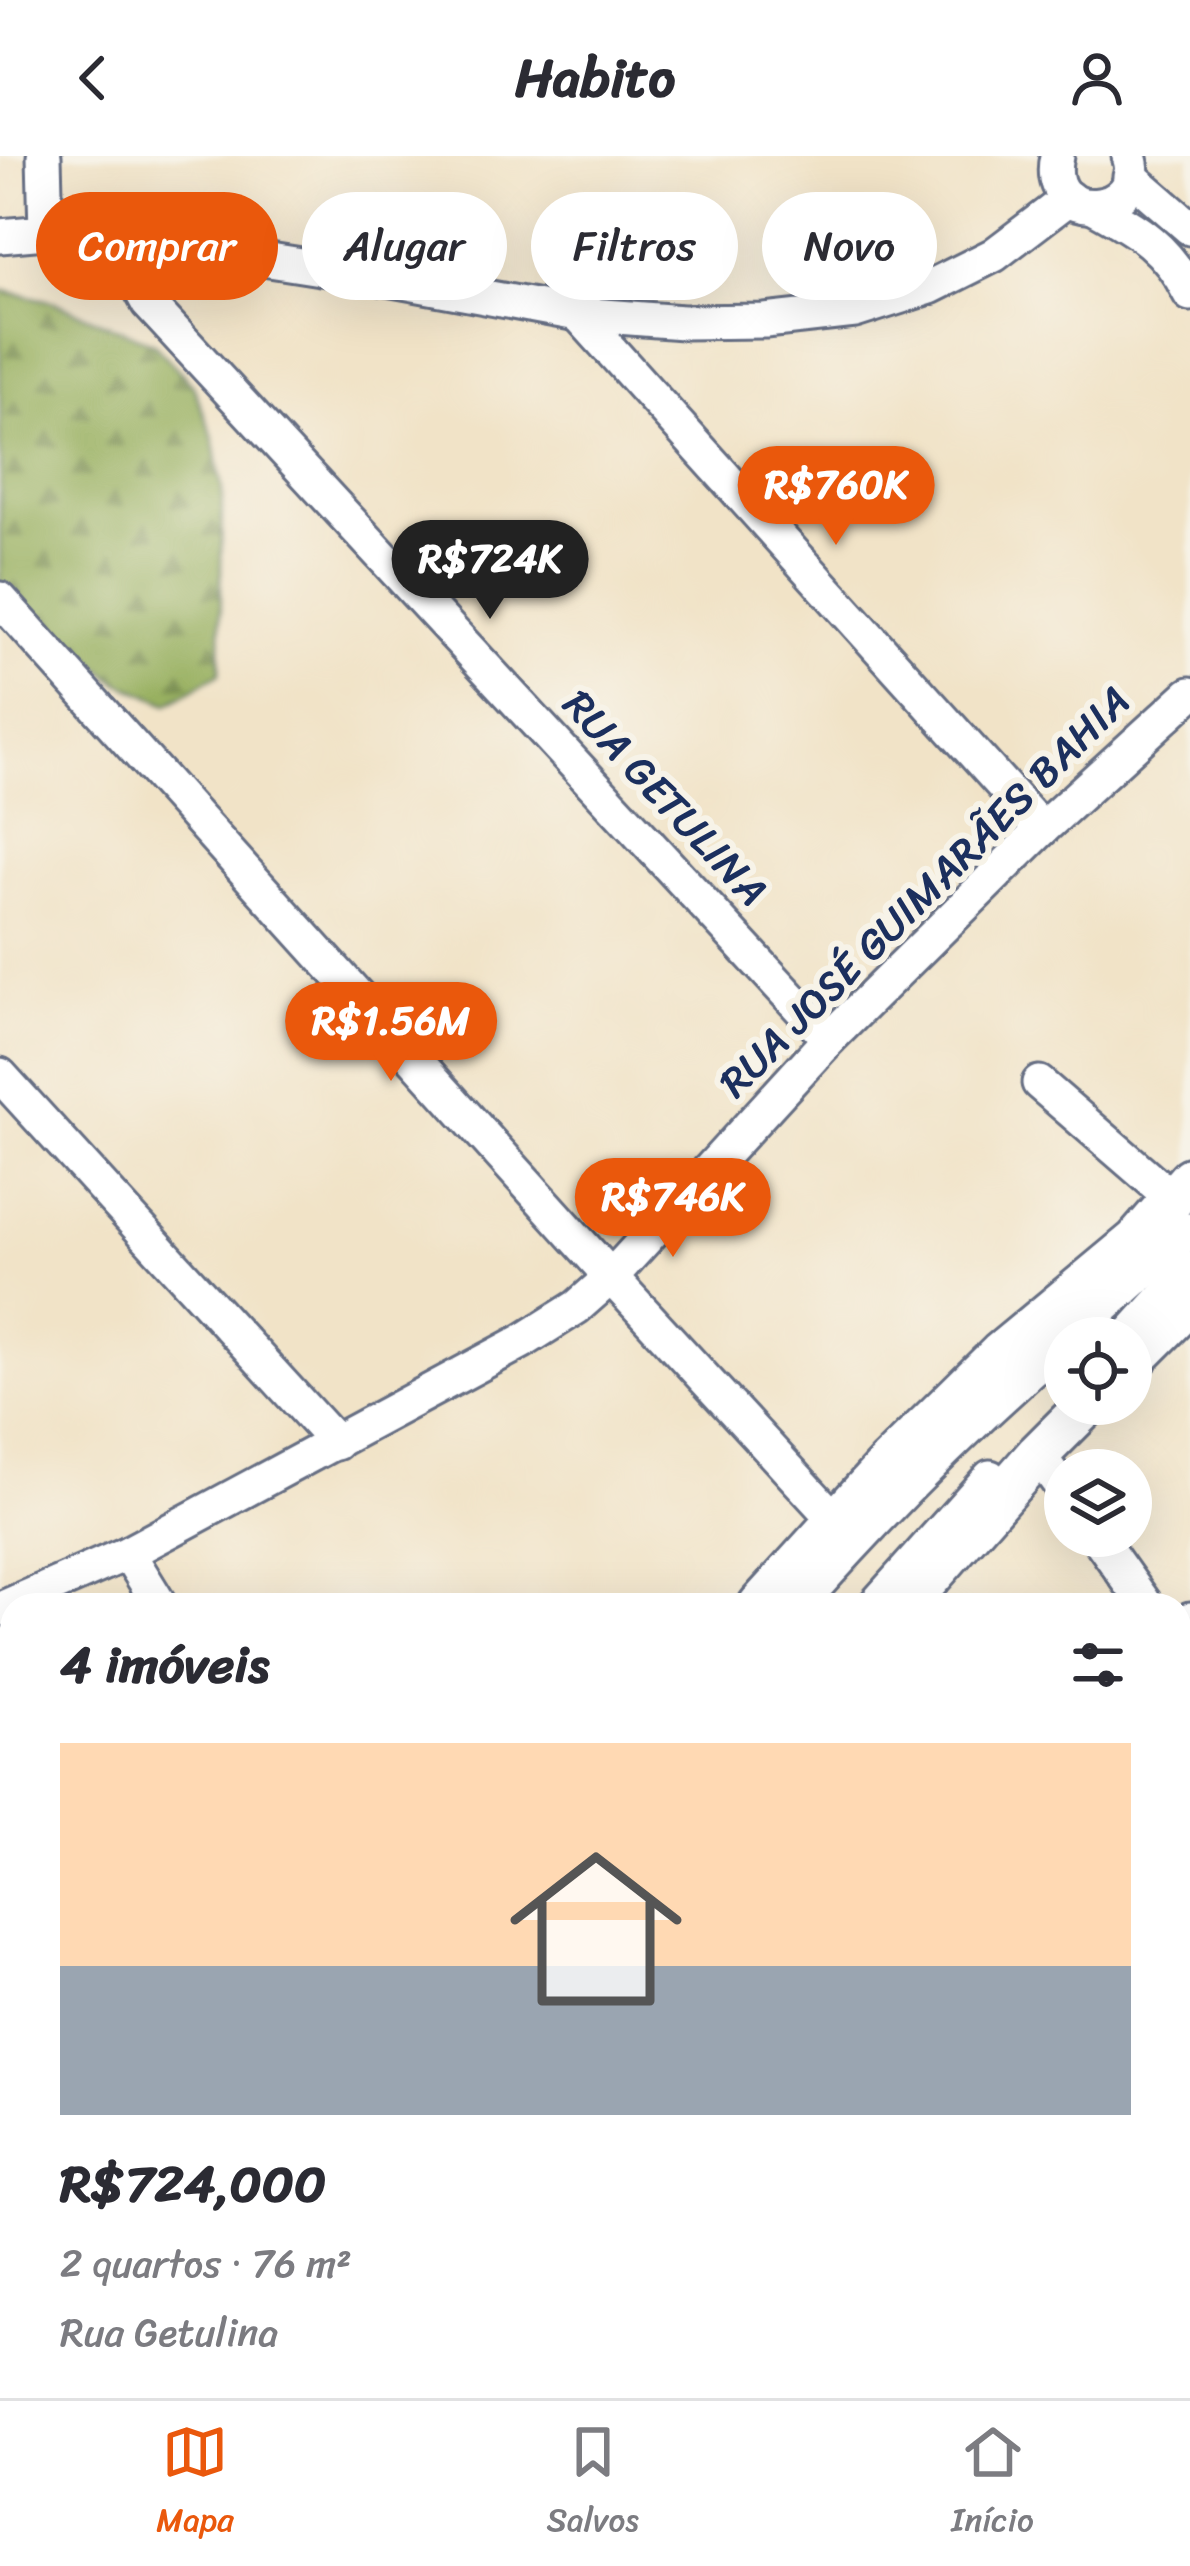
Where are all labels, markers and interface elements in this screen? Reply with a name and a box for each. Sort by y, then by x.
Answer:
text: Habito [515,30,675,126]
icon: back [60,45,126,111]
icon: person [1064,45,1130,111]
chip: Comprar [36,192,278,300]
chip: Alugar [302,192,507,300]
chip: Filtros [531,192,738,300]
chip: Novo [762,192,937,300]
pin: R$760K [738,446,934,548]
text: R$760K [765,450,907,519]
pin: R$724K [392,520,588,622]
text: R$724K [419,524,561,593]
street label: RUA JOSÉ GUIMARÃES BAHIA [700,667,1149,1116]
street label: RUA GETULINA [544,671,787,924]
pin: R$1.56M [280,982,502,1084]
text: R$1.56M [312,986,470,1055]
pin: R$746K [575,1158,771,1260]
text: R$746K [602,1162,744,1231]
map controls [1044,1317,1152,1557]
button: locate [1044,1317,1152,1425]
button: layers [1044,1449,1152,1557]
text: 4 imóveis [60,1620,269,1710]
icon: filters [1065,1632,1131,1698]
icon: home [488,1821,704,2037]
text: R$724,000 [60,2139,326,2229]
text: 2 quartos · 76 m² [60,2229,352,2298]
text: Rua Getulina [60,2298,278,2367]
tab: Mapa [156,2419,234,2549]
tab: Salvos [546,2419,639,2549]
tab: Início [951,2419,1034,2549]

